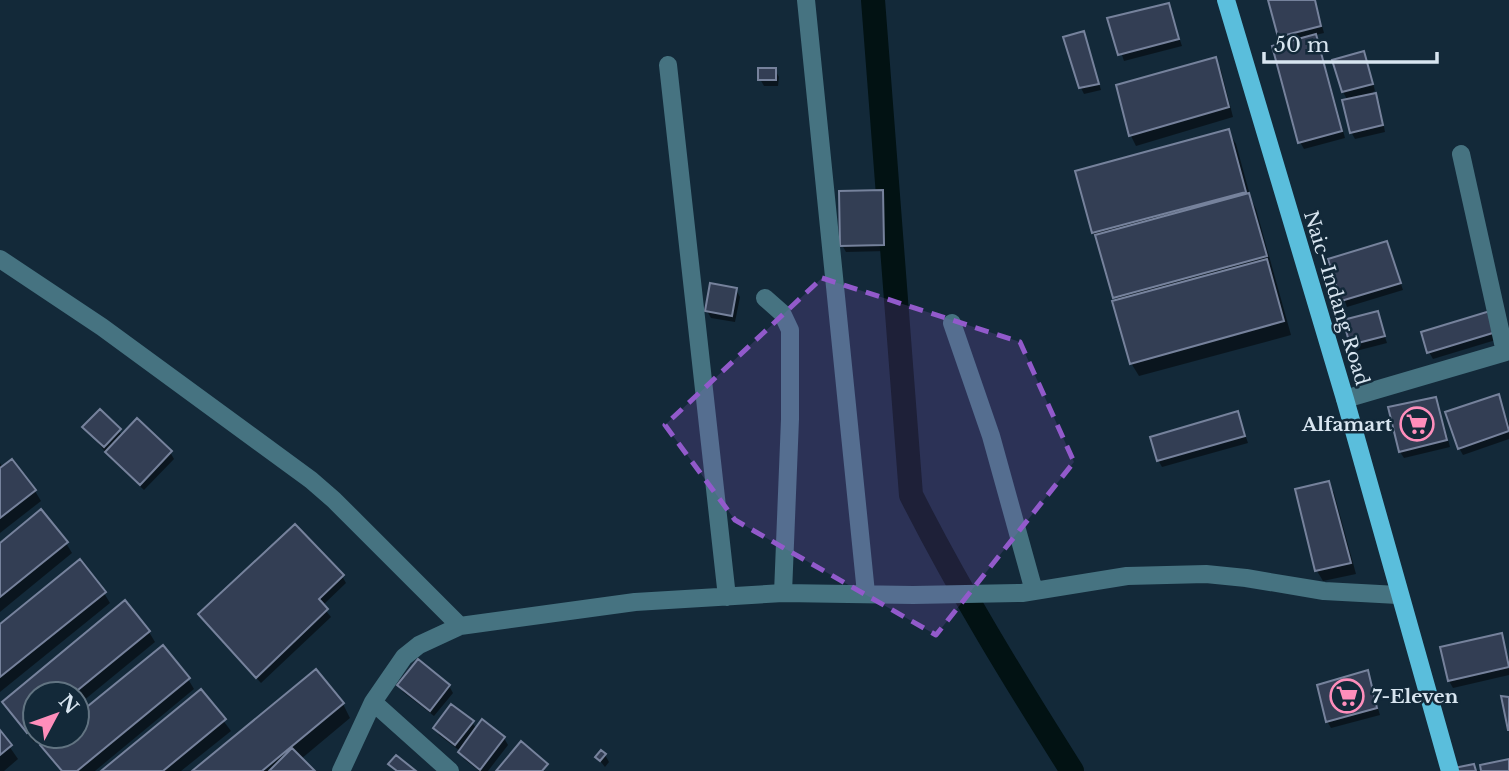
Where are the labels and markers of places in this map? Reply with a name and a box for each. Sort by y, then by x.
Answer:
supermarket icon: Alfamart [1398,405,1436,443]
place label: Alfamart [1301,413,1393,436]
supermarket icon: 7-Eleven [1328,677,1366,715]
place label: 7-Eleven [1372,685,1459,708]

